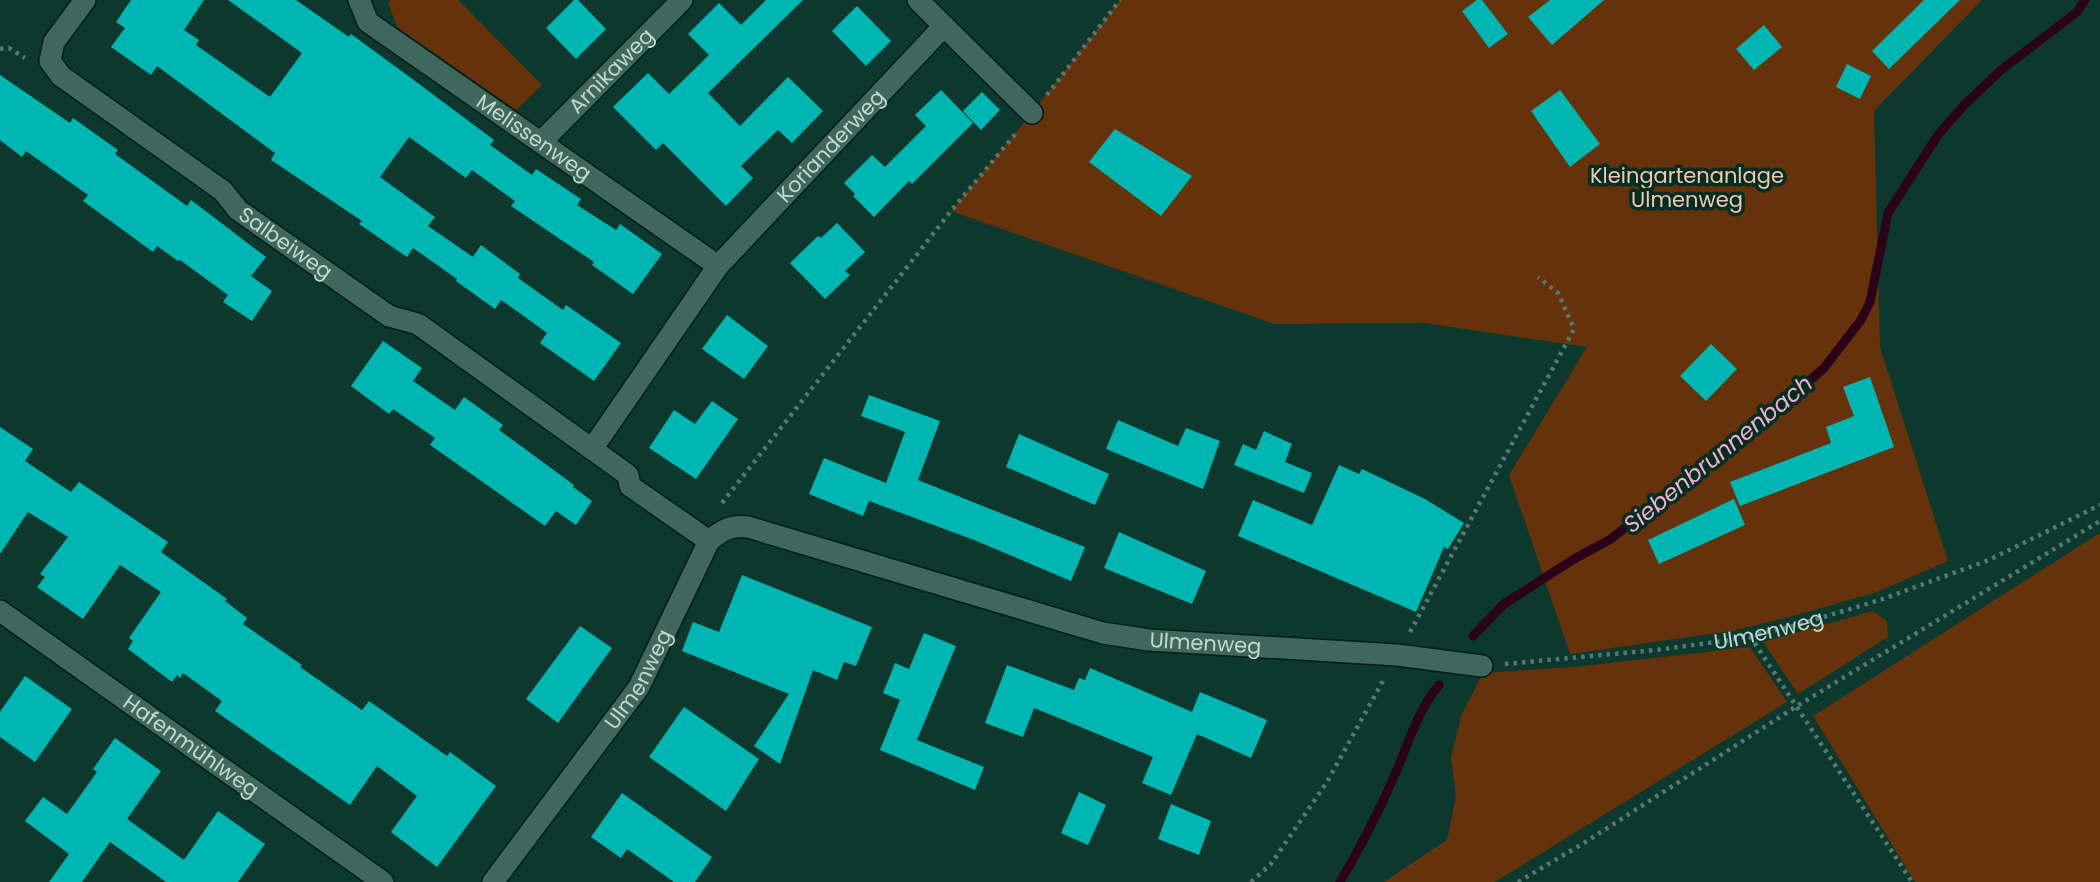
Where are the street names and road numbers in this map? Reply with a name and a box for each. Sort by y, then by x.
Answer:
street label: Arnikaweg [562,21,660,120]
street label: Korianderweg [770,82,891,209]
street label: Melissenweg [471,87,598,188]
street label: Salbeiweg [233,200,338,286]
street label: Ulmenweg [1712,603,1827,656]
street label: Ulmenweg [597,624,679,735]
street label: Ulmenweg [1149,625,1262,661]
street label: Hafenmühlweg [117,688,265,804]

